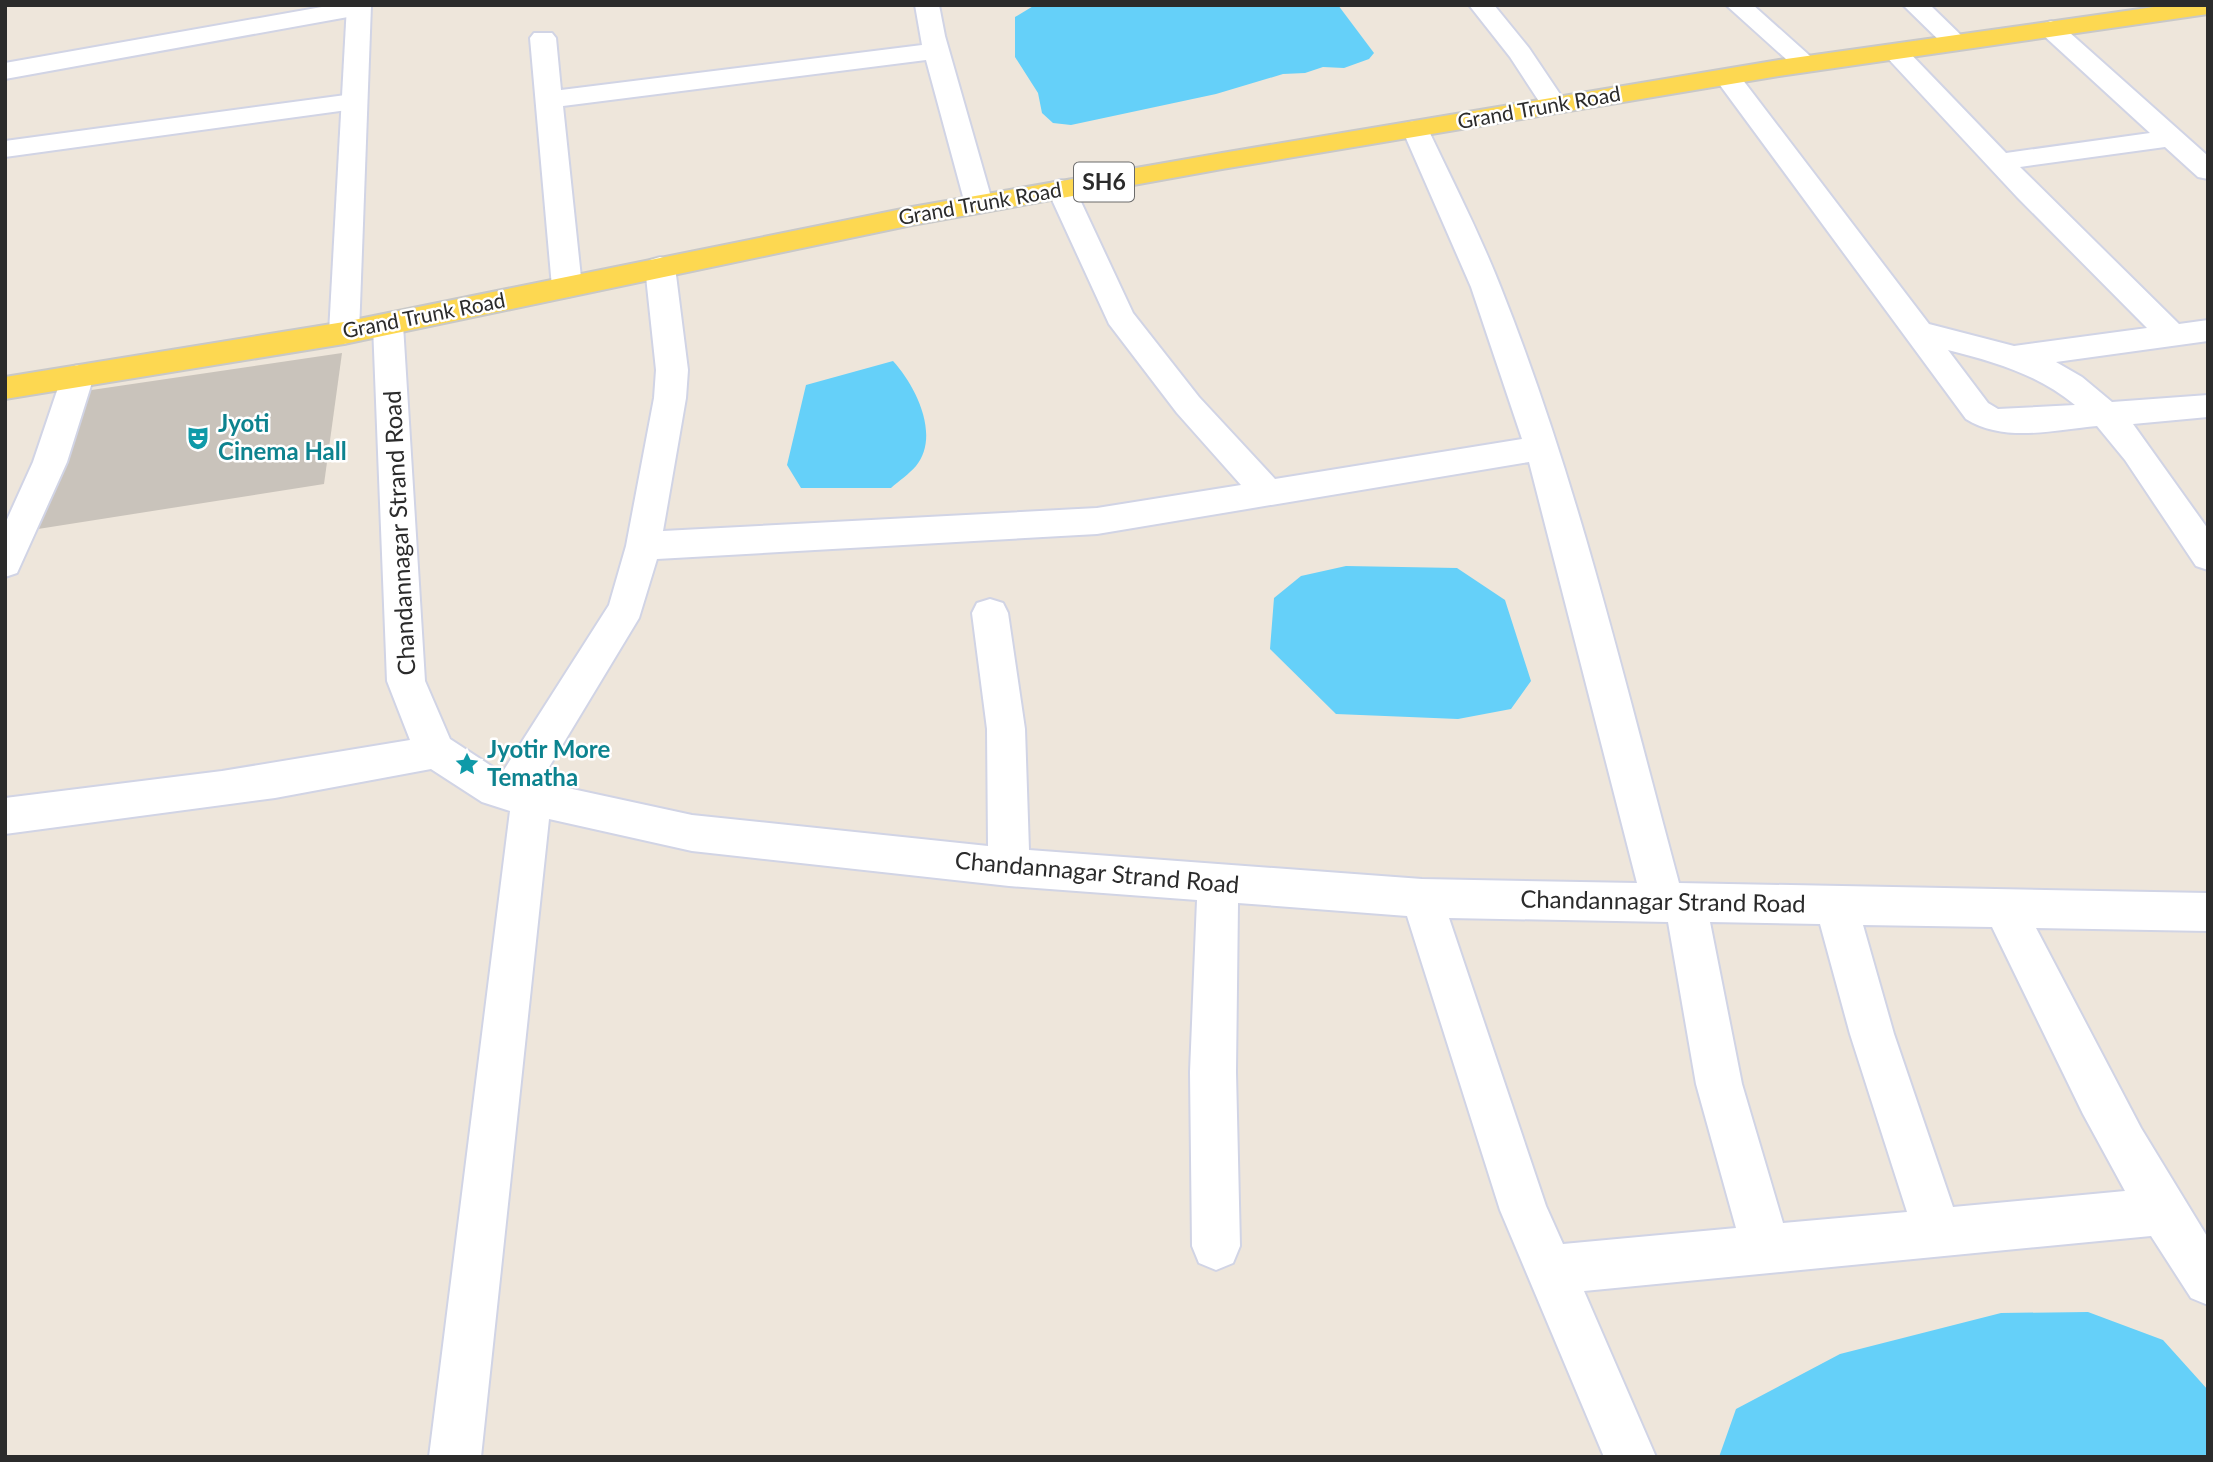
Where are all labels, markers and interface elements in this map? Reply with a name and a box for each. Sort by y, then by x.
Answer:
street label: Grand Trunk Road [1455,80,1622,133]
road number: SH6 [1074,162,1134,202]
street label: Grand Trunk Road [896,176,1063,229]
street label: Grand Trunk Road [340,287,507,343]
street label: Chandannagar Strand Road [377,390,420,676]
place label: Jyoti Cinema Hall [218,408,347,465]
theatre icon: Jyoti Cinema Hall [184,424,212,452]
place label: Jyotir More Tematha [487,734,610,791]
place icon: Jyotir More Tematha [453,750,481,778]
street label: Chandannagar Strand Road [954,845,1241,898]
street label: Chandannagar Strand Road [1520,884,1806,917]

